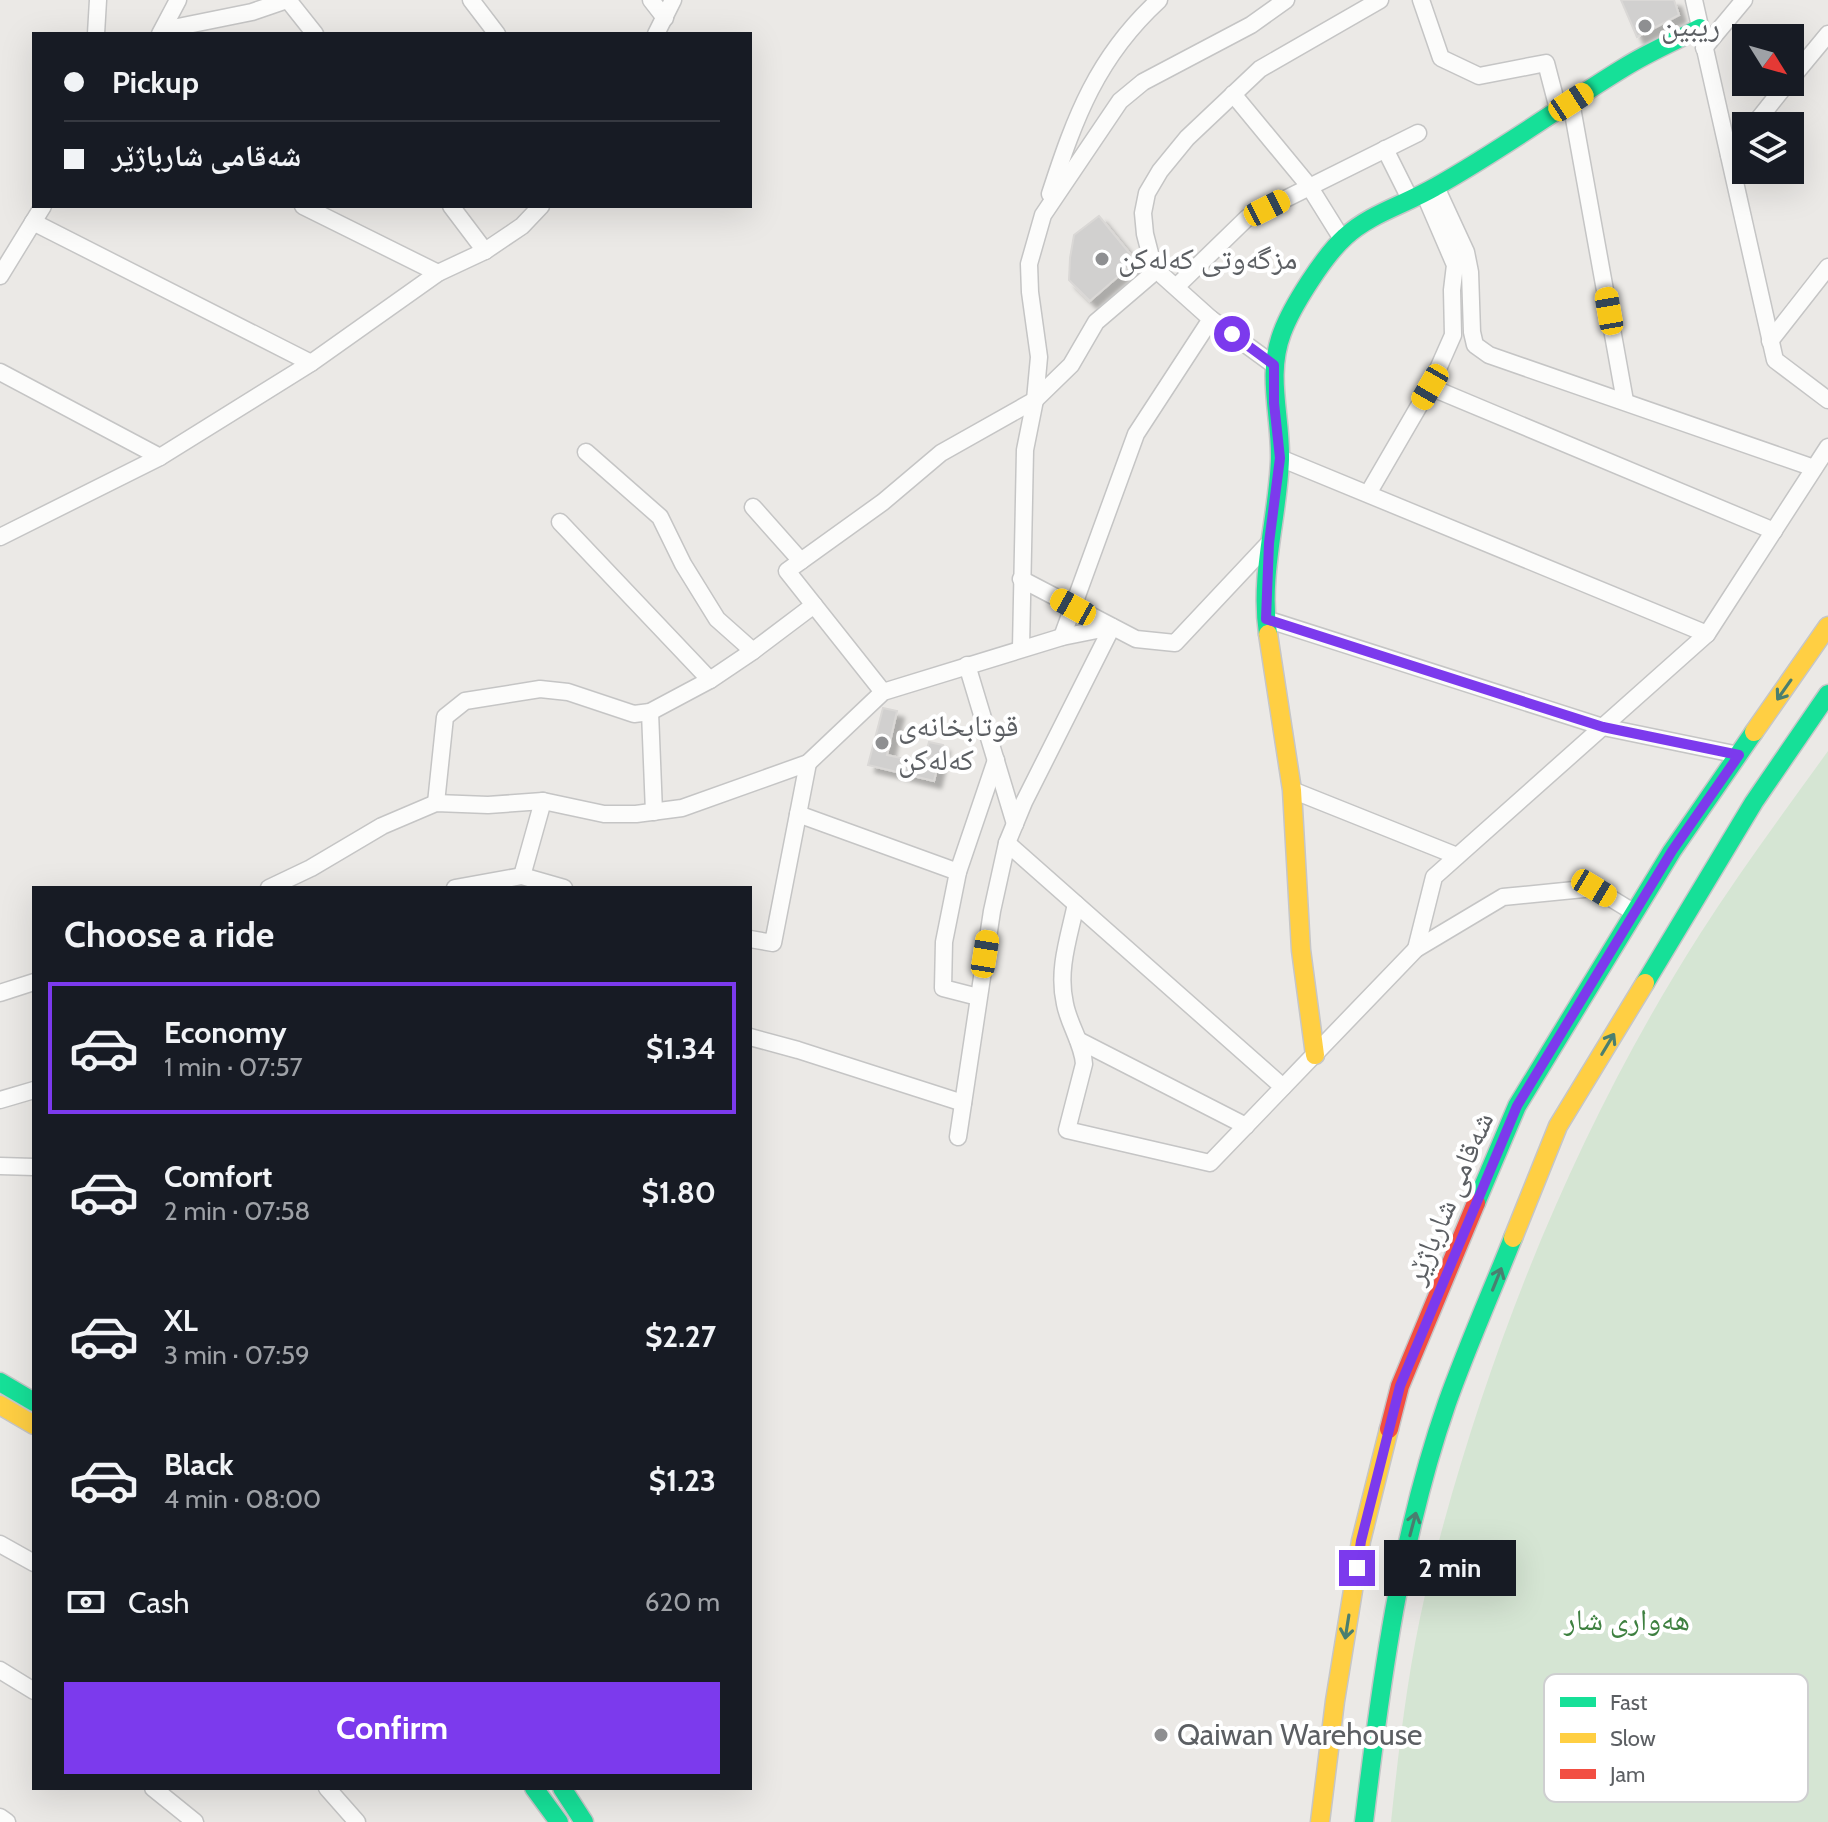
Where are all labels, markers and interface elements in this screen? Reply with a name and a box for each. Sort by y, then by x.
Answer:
place label: ریبین [1661,7,1720,44]
marker: ریبین [1636,17,1654,35]
north arrow [1732,24,1804,96]
map controls [1732,24,1804,184]
text: Pickup [112,64,199,101]
car [1544,79,1598,125]
button: layers [1732,112,1804,184]
text: شەقامی شارباژێر [112,137,301,174]
car [1240,186,1294,230]
place label: مزگەوتی کەلەکن [1118,240,1297,277]
marker: مزگەوتی کەلەکن [1093,250,1111,268]
car [1593,285,1625,337]
route start [1214,316,1250,352]
car [1408,360,1452,414]
car [1046,585,1100,629]
one-way arrow [1776,679,1792,701]
place label: قوتابخانەی کەلەکن [898,707,1019,778]
marker: قوتابخانەی کەلەکن [873,734,891,752]
car [1567,865,1621,911]
text: Choose a ride [64,912,274,956]
car [969,928,1001,980]
icon: car [68,1012,140,1084]
text: Economy [164,1014,287,1051]
text: $1.34 [646,1030,716,1067]
one-way arrow [1600,1033,1616,1056]
text: 1 min · 07:57 [164,1051,303,1083]
street label: شەقامی شارباژێر [1395,1106,1501,1290]
icon: car [68,1156,140,1228]
text: Comfort [164,1158,272,1195]
text: $1.80 [642,1174,716,1211]
text: 2 min · 07:58 [164,1195,310,1227]
one-way arrow [1491,1267,1505,1292]
icon: car [68,1300,140,1372]
text: XL [164,1302,198,1339]
text: $2.27 [645,1318,716,1355]
text: 3 min · 07:59 [164,1339,310,1371]
icon: car [68,1444,140,1516]
text: Black [164,1446,234,1483]
text: $1.23 [649,1462,716,1499]
text: 4 min · 08:00 [164,1483,321,1515]
one-way arrow [1407,1512,1422,1538]
callout: 2 min [1385,1540,1517,1596]
route end [1339,1550,1375,1586]
text: 2 min [1419,1552,1481,1584]
icon: cash [64,1580,108,1624]
text: Cash [128,1584,190,1621]
text: 620 m [645,1586,720,1618]
park label: هەواری شار [1563,1601,1690,1638]
one-way arrow [1339,1614,1354,1639]
legend [1544,1674,1808,1802]
button: Confirm [64,1682,720,1774]
text: Fast [1610,1689,1648,1716]
place label: Qaiwan Warehouse [1177,1716,1422,1753]
text: Slow [1610,1725,1656,1752]
marker: Qaiwan Warehouse [1152,1726,1170,1744]
text: Jam [1609,1761,1645,1788]

